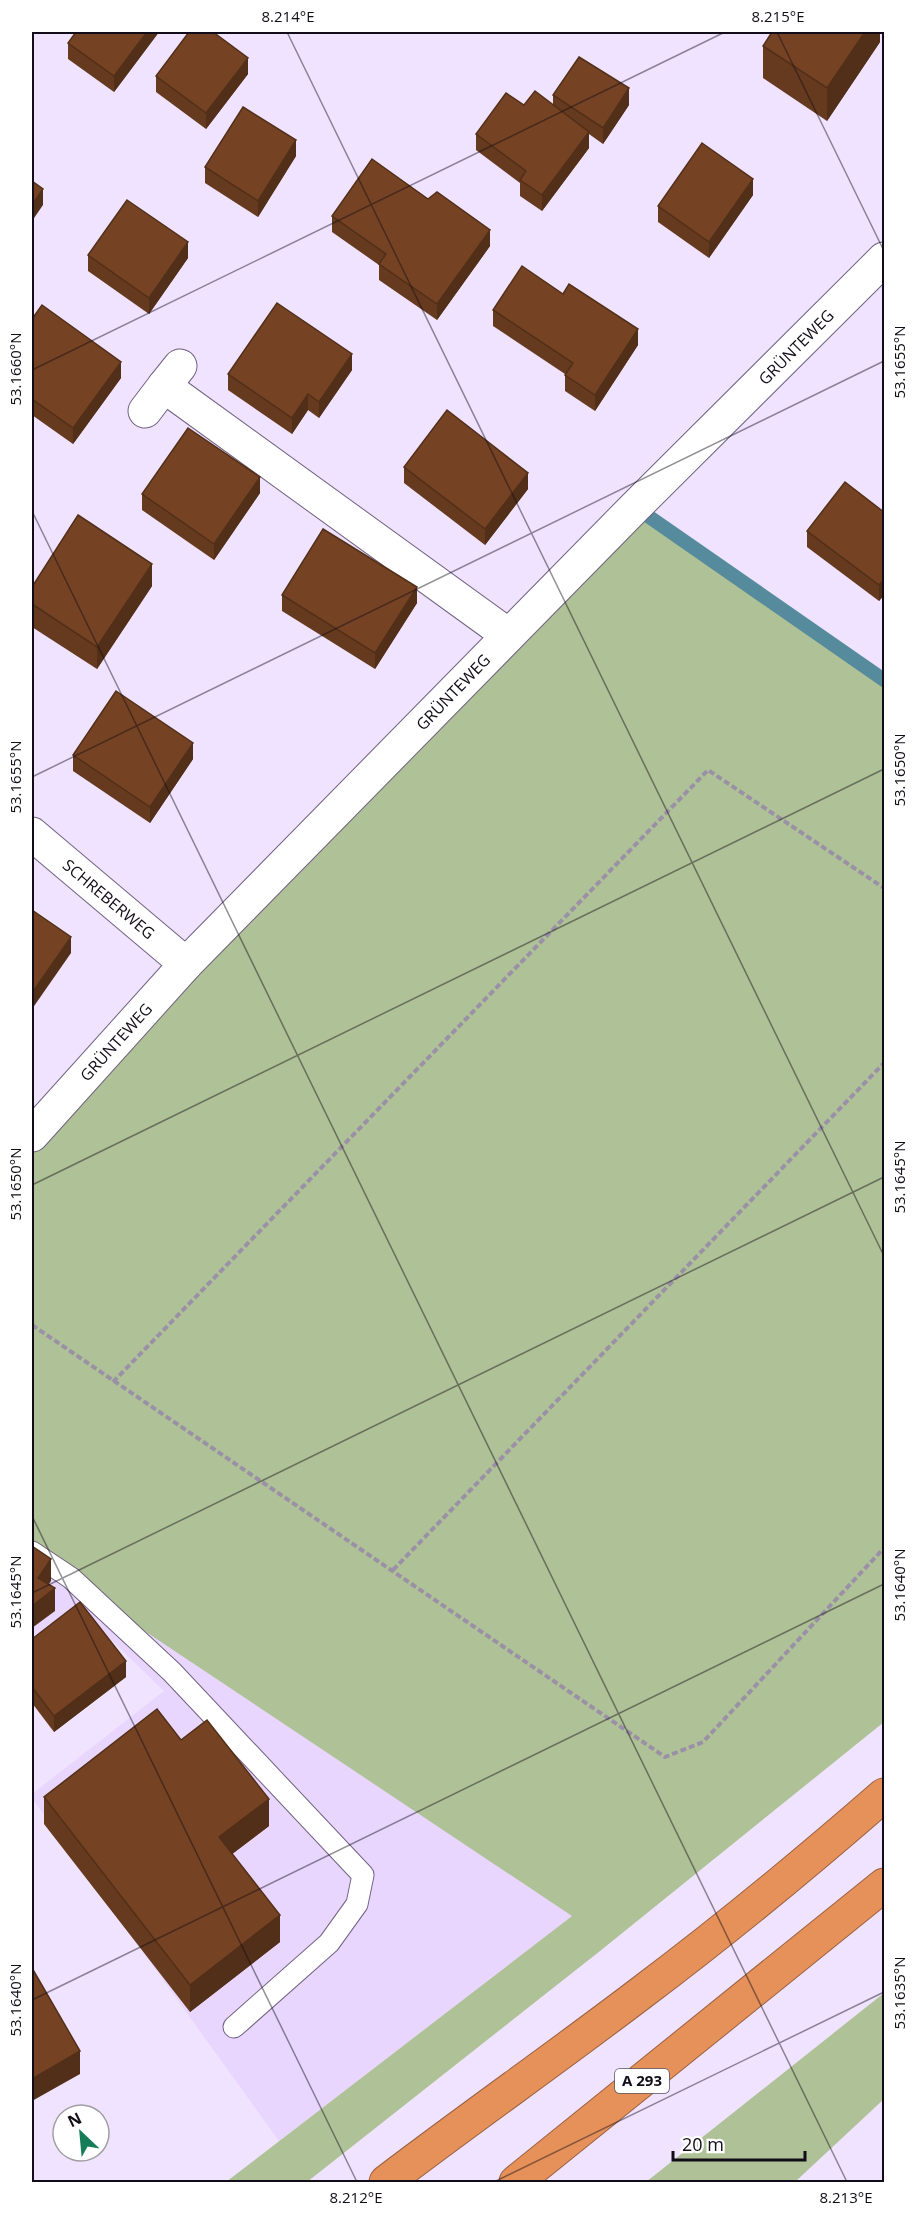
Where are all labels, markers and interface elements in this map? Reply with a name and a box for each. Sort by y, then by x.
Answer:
text: 8.214°E [261,6,315,26]
text: 8.215°E [751,6,805,26]
street label: GRÜNTEWEG [753,304,839,390]
text: 53.1655°N [889,325,909,399]
text: 53.1660°N [5,332,25,406]
street label: GRÜNTEWEG [411,649,495,735]
text: 53.1650°N [889,733,909,807]
text: 53.1655°N [5,740,25,814]
street label: SCHREBERWEG [58,854,160,944]
street label: GRÜNTEWEG [75,998,157,1086]
text: 53.1645°N [889,1140,909,1214]
text: 53.1650°N [5,1147,25,1221]
text: 53.1640°N [889,1548,909,1622]
text: 53.1645°N [5,1555,25,1629]
text: 53.1635°N [889,1956,909,2030]
text: 53.1640°N [5,1963,25,2037]
road number: A 293 [615,2069,669,2093]
north arrow [51,2103,111,2163]
text: N [64,2107,85,2132]
scale bar [673,2124,805,2162]
text: 20 m [682,2132,724,2156]
text: 8.212°E [329,2187,383,2207]
text: 8.213°E [819,2187,873,2207]

